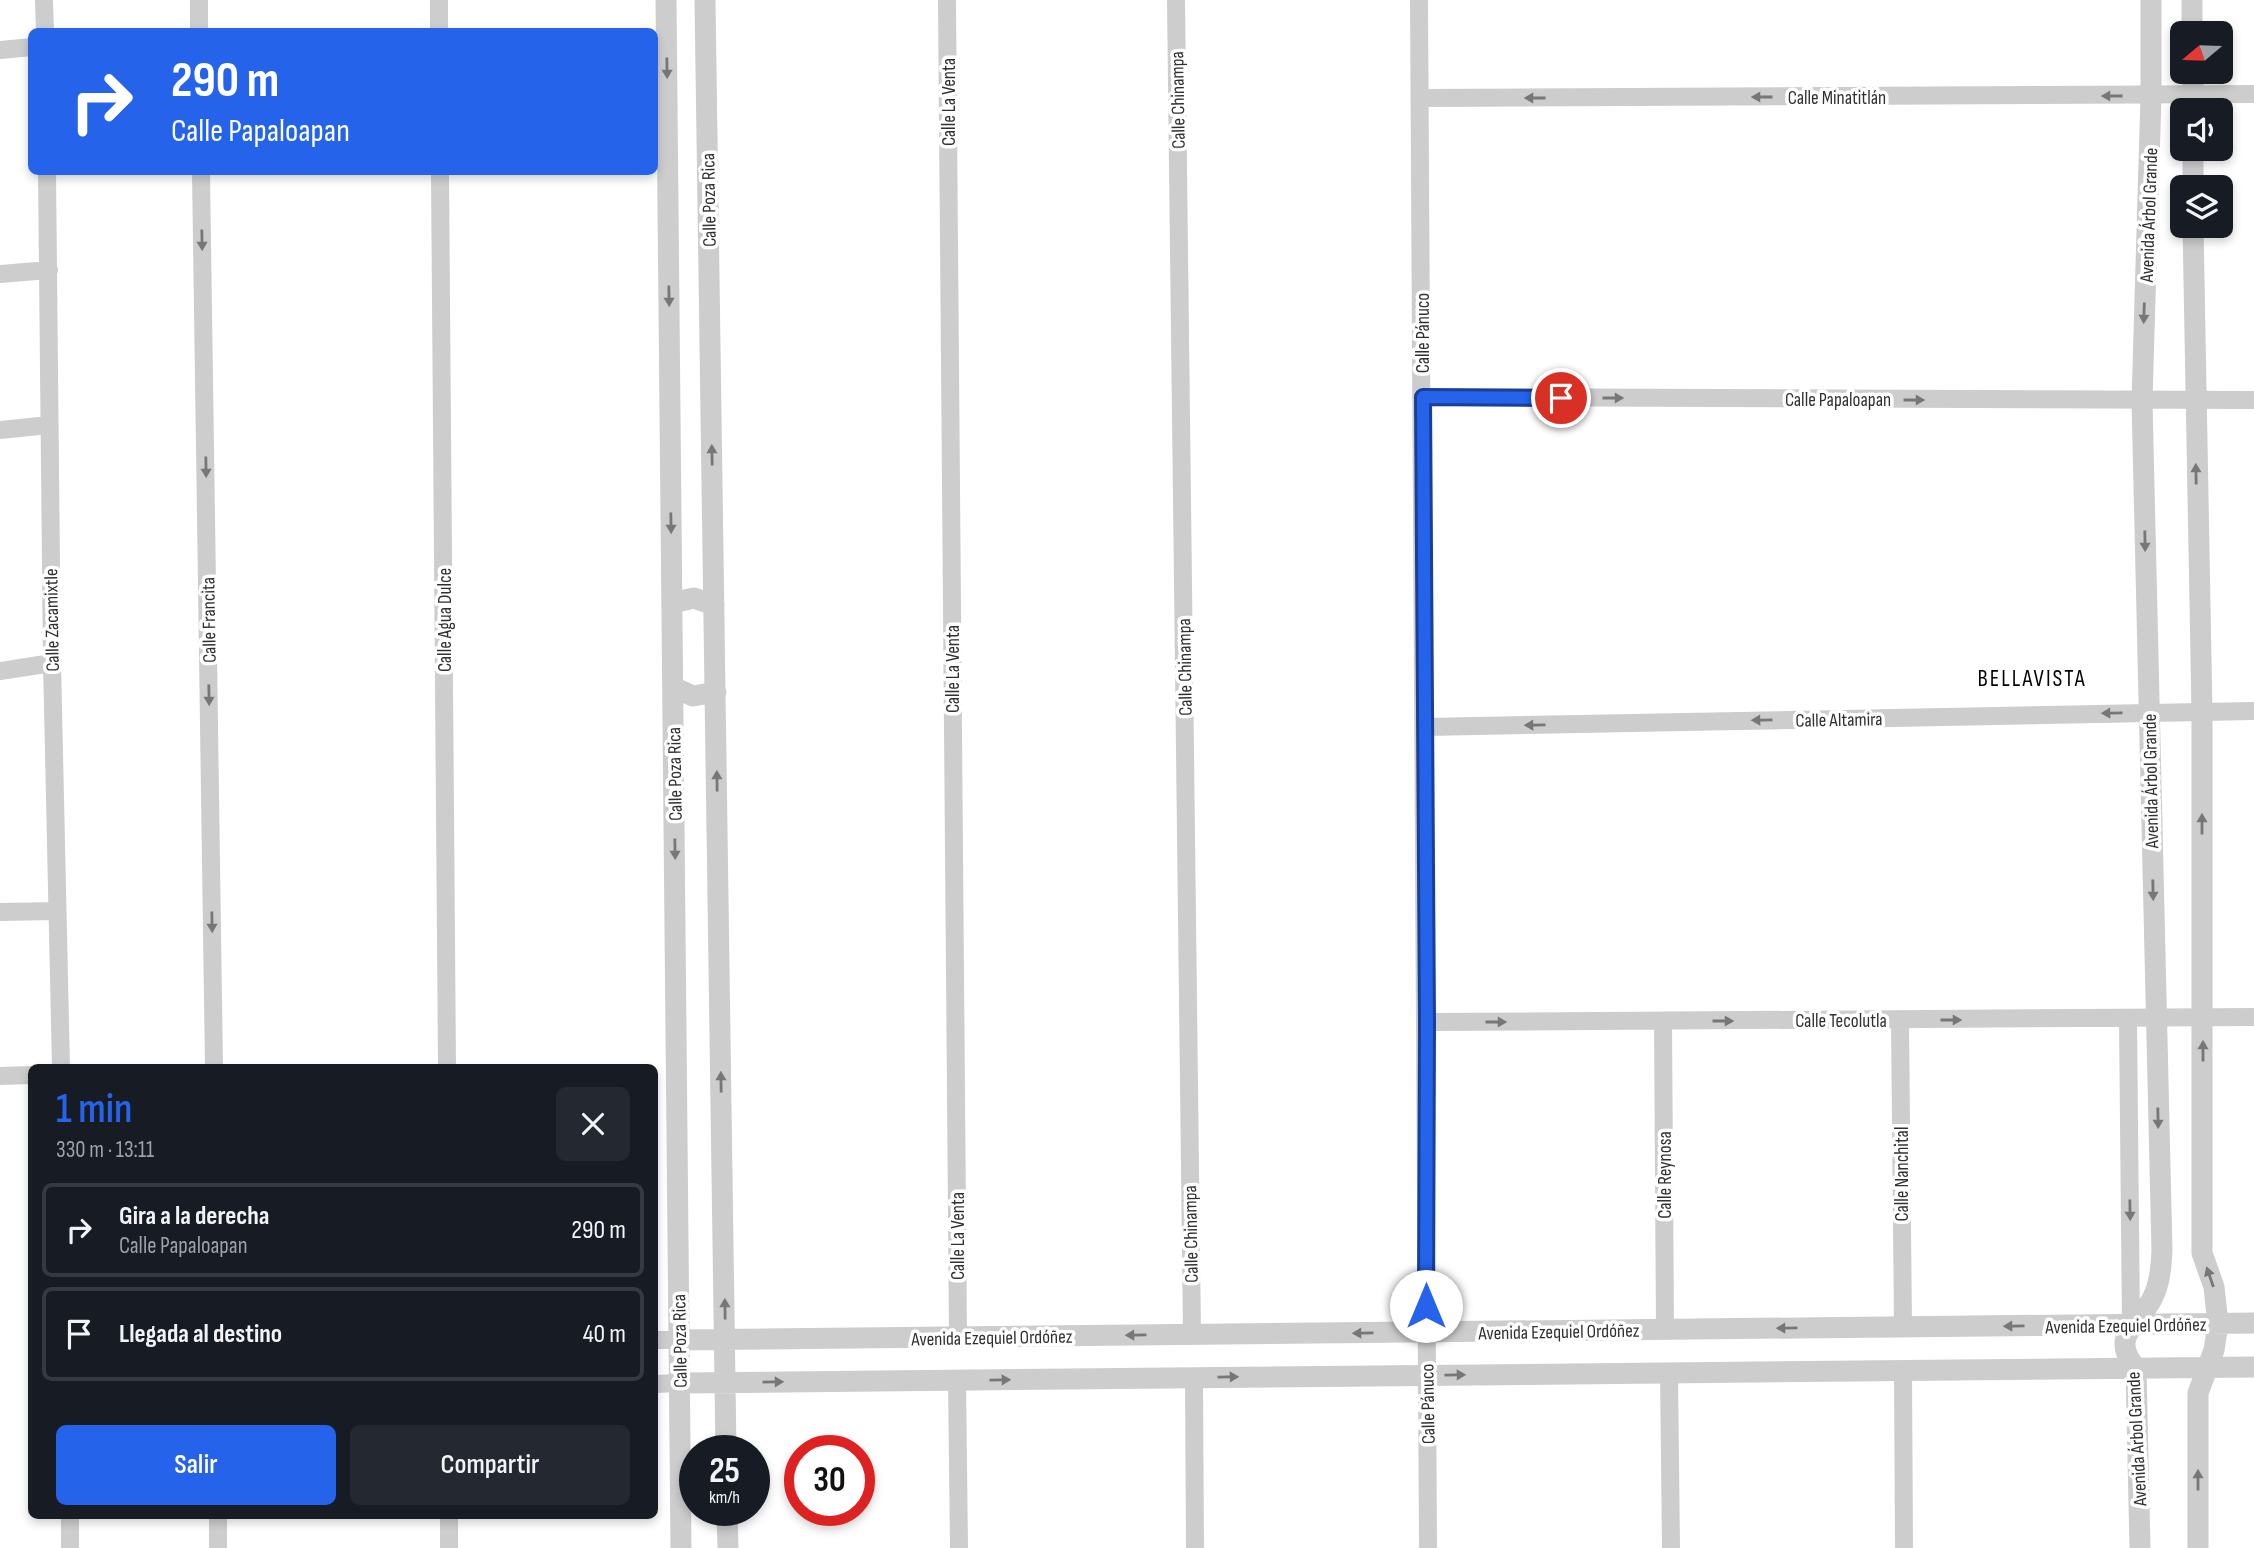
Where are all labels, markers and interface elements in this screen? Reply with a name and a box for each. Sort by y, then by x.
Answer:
north arrow [2170,21,2233,84]
map controls [2170,21,2233,238]
street label: Calle Chinampa [1166,51,1191,149]
text: 290 m [171,52,279,111]
icon: right [56,56,147,147]
one-way arrow [661,57,673,79]
street label: Calle La Venta [938,58,961,146]
street label: Calle Minatitlán [1788,87,1886,110]
one-way arrow [2101,90,2123,102]
one-way arrow [1751,91,1773,103]
one-way arrow [1524,92,1546,104]
button: sound [2170,98,2233,161]
text: Calle Papaloapan [171,112,350,151]
street label: Avenida Árbol Grande [2136,147,2163,284]
street label: Calle Poza Rica [697,153,722,247]
button: layers [2170,175,2233,238]
one-way arrow [197,229,208,251]
one-way arrow [663,285,675,307]
street label: Calle Pánuco [1412,293,1435,373]
one-way arrow [2139,302,2150,324]
pin [1531,368,1591,428]
icon: arrive [1542,379,1580,417]
street label: Calle Papaloapan [1785,389,1891,412]
one-way arrow [1603,392,1625,404]
one-way arrow [1904,394,1926,406]
one-way arrow [706,444,718,466]
one-way arrow [200,456,212,478]
one-way arrow [2190,462,2202,484]
one-way arrow [666,512,677,534]
one-way arrow [2139,530,2151,552]
street label: Calle Zacamixtle [40,568,65,672]
street label: Calle Agua Dulce [434,568,457,672]
street label: Calle Francita [197,577,222,663]
street label: Calle Chinampa [1173,618,1198,716]
street label: Calle La Venta [942,625,965,713]
district label: BELLAVISTA [1977,665,2087,693]
one-way arrow [203,684,215,706]
one-way arrow [2101,707,2123,719]
street label: Calle Altamira [1795,708,1883,733]
street label: Avenida Árbol Grande [2139,713,2164,849]
one-way arrow [1751,714,1773,726]
one-way arrow [1524,719,1546,730]
street label: Calle Poza Rica [663,727,688,821]
one-way arrow [711,769,723,791]
one-way arrow [2196,812,2208,834]
one-way arrow [669,838,681,860]
one-way arrow [2147,880,2159,902]
one-way arrow [207,911,218,933]
street label: Calle Tecolutla [1795,1010,1887,1033]
one-way arrow [1940,1014,1962,1026]
one-way arrow [1712,1015,1734,1027]
one-way arrow [1485,1016,1507,1028]
one-way arrow [2198,1040,2209,1062]
one-way arrow [716,1070,727,1092]
text: 1 min [56,1084,132,1135]
button: close [556,1087,630,1161]
one-way arrow [2153,1107,2164,1129]
street label: Calle Nanchital [1891,1127,1914,1221]
street label: Calle Reynosa [1654,1131,1677,1219]
text: 330 m · 13:11 [56,1136,154,1164]
street label: Calle Chinampa [1179,1185,1204,1283]
street label: Calle La Venta [947,1192,970,1280]
one-way arrow [2124,1199,2136,1221]
text: Gira a la derecha [119,1201,269,1232]
icon: right [60,1211,98,1249]
text: 290 m [571,1215,626,1246]
text: Calle Papaloapan [119,1232,248,1260]
one-way arrow [2205,1267,2215,1288]
position arrow [1389,1269,1463,1343]
street label: Calle Poza Rica [668,1294,693,1388]
one-way arrow [719,1298,731,1320]
street label: Avenida Ezequiel Ordóñez [2044,1314,2207,1339]
icon: arrive [60,1315,98,1353]
text: Llegada al destino [119,1319,282,1350]
text: 40 m [583,1319,626,1350]
street label: Avenida Ezequiel Ordóñez [1477,1320,1640,1345]
one-way arrow [2003,1320,2025,1332]
one-way arrow [1776,1322,1798,1334]
street label: Avenida Ezequiel Ordóñez [910,1326,1073,1351]
one-way arrow [1352,1327,1374,1339]
one-way arrow [1125,1329,1147,1341]
street label: Calle Pánuco [1416,1364,1441,1444]
one-way arrow [1444,1369,1466,1381]
street label: Avenida Árbol Grande [2122,1371,2153,1508]
one-way arrow [1217,1372,1239,1383]
one-way arrow [989,1374,1011,1386]
one-way arrow [762,1376,784,1388]
button: Salir [56,1425,336,1505]
button: Compartir [350,1425,630,1505]
speed limit sign: 30 [784,1435,875,1526]
text: 25 [709,1450,740,1493]
one-way arrow [2192,1469,2204,1491]
text: km/h [709,1487,740,1508]

